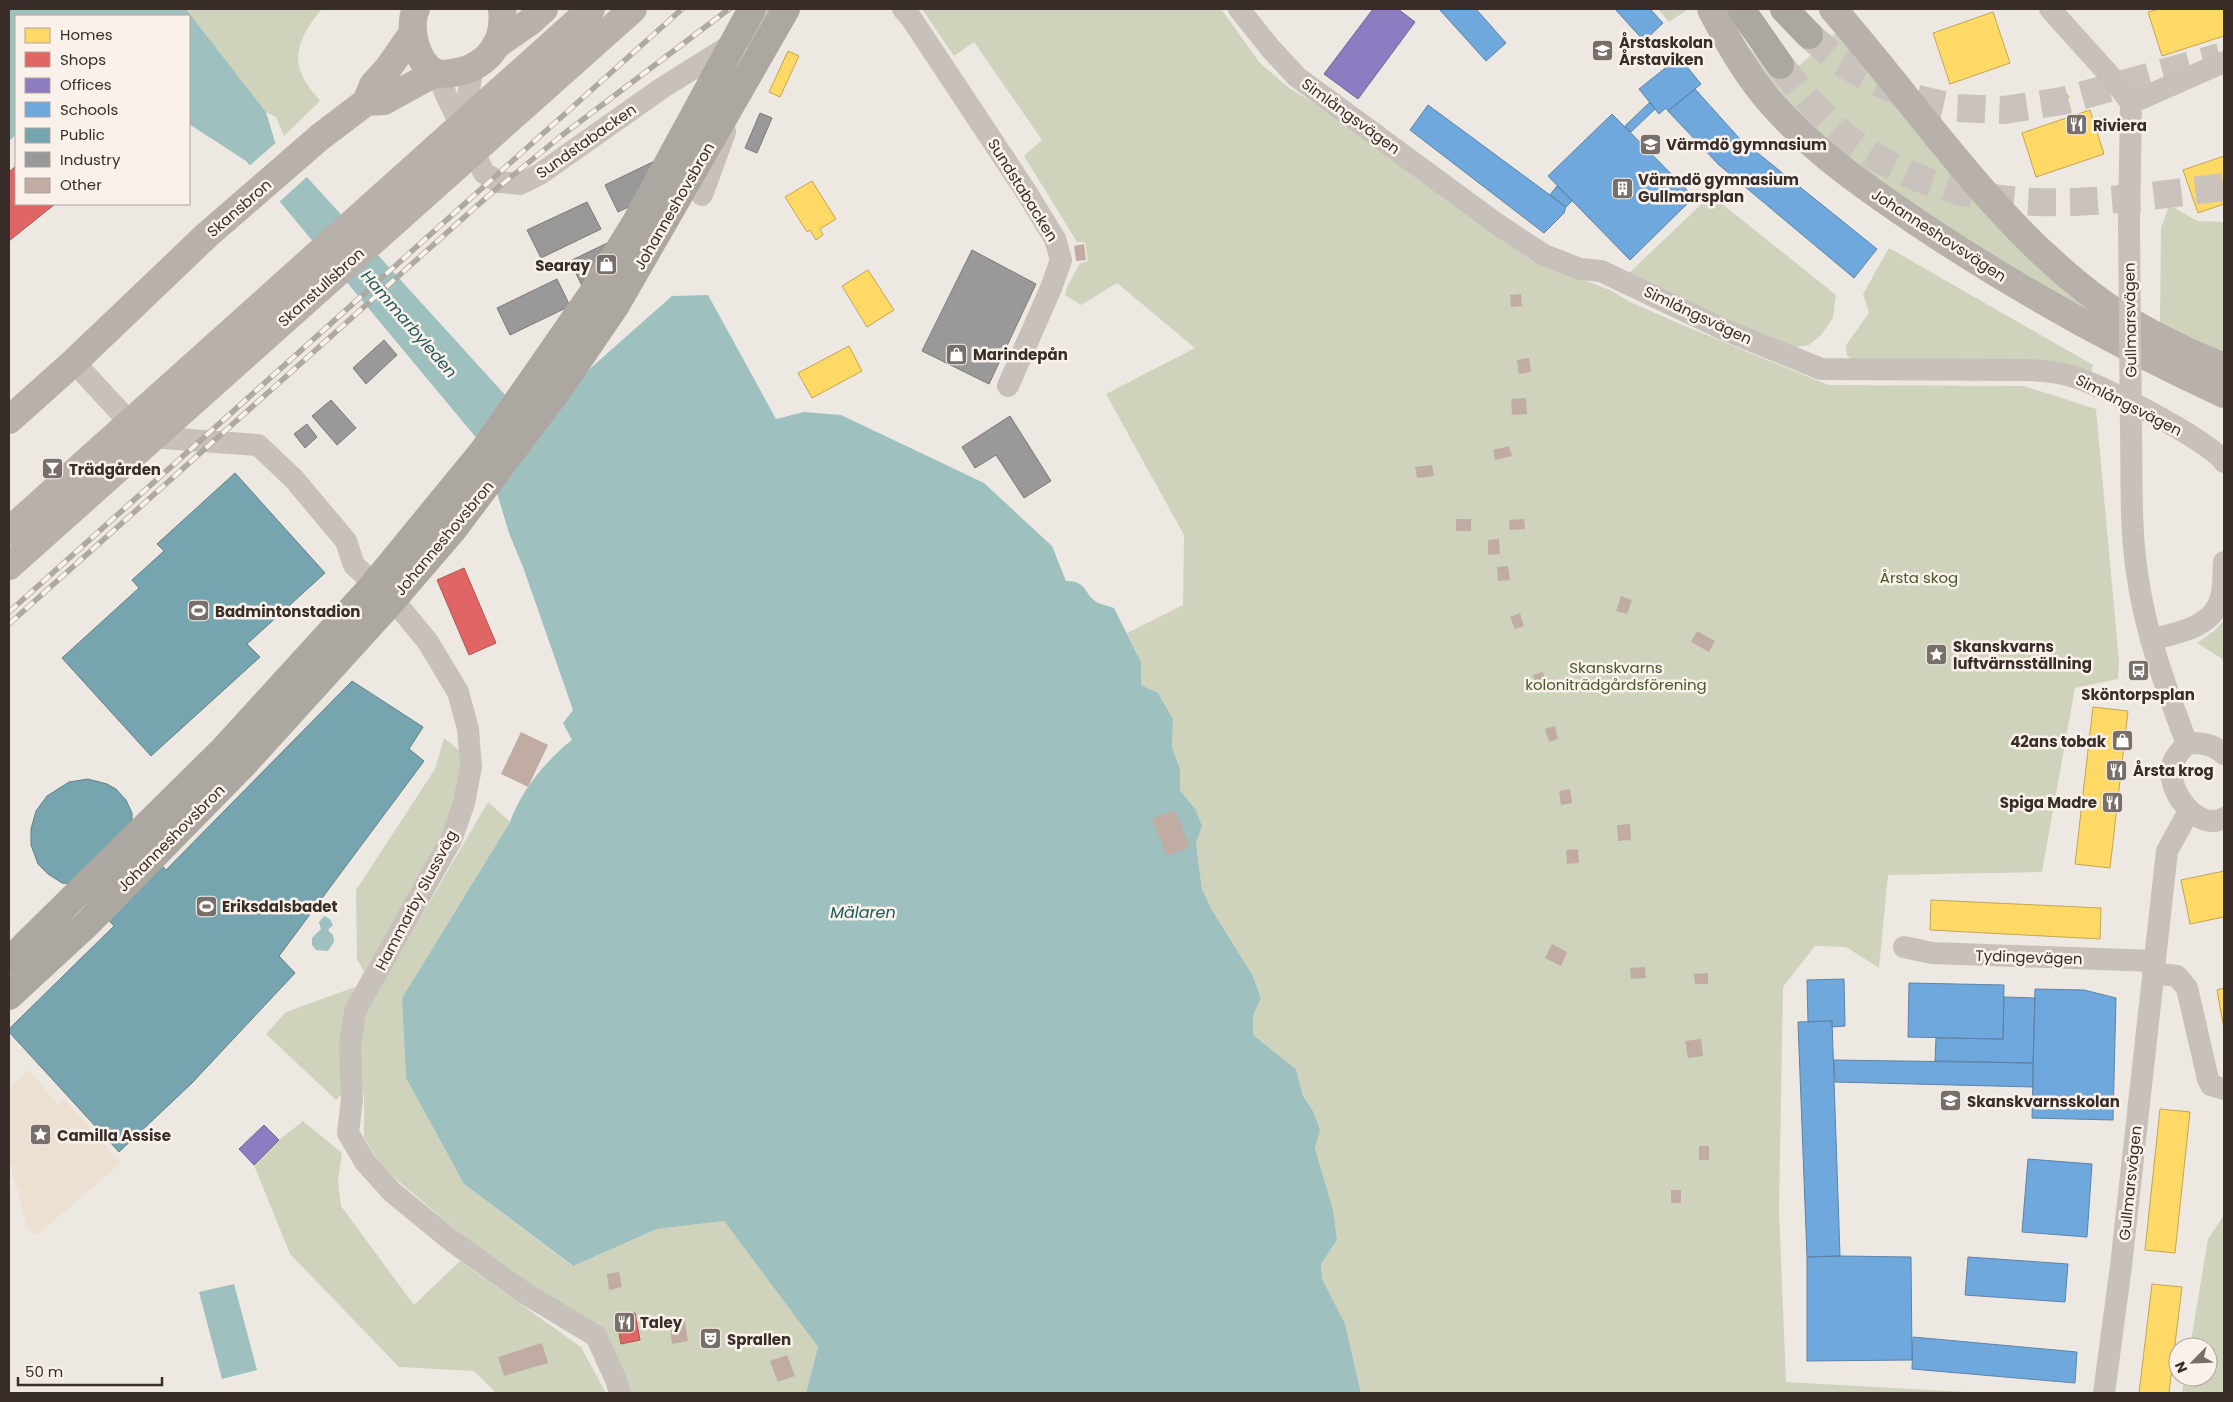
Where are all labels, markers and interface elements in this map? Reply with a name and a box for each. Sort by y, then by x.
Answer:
legend [15,15,190,205]
text: Homes [60,24,113,45]
place label: Årstaskolan Årstaviken [1619,32,1713,70]
school or university icon: Årstaskolan Årstaviken [1591,39,1615,63]
text: Shops [60,49,106,70]
street label: Simlångsvägen [1298,73,1404,159]
text: Offices [60,74,112,95]
text: Schools [60,99,118,120]
street label: Sundstabacken [532,99,640,183]
restaurant icon: Riviera [2065,113,2089,137]
place label: Riviera [2093,115,2147,136]
text: Public [60,124,105,145]
school or university icon: Värmdö gymnasium [1638,132,1662,156]
place label: Värmdö gymnasium [1666,134,1827,155]
street label: Sundstabacken [983,135,1063,245]
street label: Johanneshovsbron [629,138,719,274]
text: Industry [60,149,121,170]
place label: Värmdö gymnasium Gullmarsplan [1638,169,1799,207]
text: Other [60,174,102,195]
street label: Skansbron [202,174,276,242]
building icon: Värmdö gymnasium Gullmarsplan [1610,176,1634,200]
street label: Johanneshovsvägen [1868,184,2010,286]
street label: Skanstullsbron [273,243,369,331]
shop icon: Searay [594,253,618,277]
place label: Searay [535,255,591,276]
street label: Gullmarsvägen [2118,262,2142,378]
water label: Hammarbyleden [356,265,462,383]
street label: Simlångsvägen [1641,281,1755,349]
shop icon: Marindepån [945,342,969,366]
place label: Marindepån [973,344,1068,365]
street label: Simlångsvägen [2072,369,2186,441]
bar icon: Trädgården [41,457,65,481]
place label: Trädgården [69,459,161,480]
street label: Johanneshovsbron [390,476,498,600]
park label: Årsta skog [1880,567,1958,588]
sports icon: Badmintonstadion [187,599,211,623]
place label: Badmintonstadion [215,601,360,622]
place label: Skanskvarns luftvärnsställning [1953,636,2092,674]
place icon: Skanskvarns luftvärnsställning [1925,643,1949,667]
park label: Skanskvarns koloniträdgårdsförening [1525,657,1707,695]
bus stop icon: Sköntorpsplan [2126,659,2150,683]
place label: Sköntorpsplan [2081,684,2195,705]
shop icon: 42ans tobak [2110,729,2134,753]
place label: 42ans tobak [2010,731,2107,752]
restaurant icon: Årsta krog [2105,758,2129,782]
place label: Årsta krog [2133,760,2214,781]
street label: Johanneshovsbron [113,780,229,896]
restaurant icon: Spiga Madre [2101,790,2125,814]
place label: Spiga Madre [2000,792,2097,813]
street label: Hammarby Slussväg [370,826,462,974]
sports icon: Eriksdalsbadet [194,894,218,918]
place label: Eriksdalsbadet [222,896,338,917]
water label: Mälaren [830,901,896,924]
street label: Tydingevägen [1975,945,2083,969]
school or university icon: Skanskvarnsskolan [1939,1089,1963,1113]
place label: Skanskvarnsskolan [1967,1091,2120,1112]
place icon: Camilla Assise [29,1123,53,1147]
place label: Camilla Assise [57,1125,171,1146]
street label: Gullmarsvägen [2114,1125,2146,1241]
restaurant icon: Taley [612,1310,636,1334]
place label: Taley [640,1312,683,1333]
theatre icon: Sprallen [699,1327,723,1351]
place label: Sprallen [727,1329,791,1350]
north arrow [2168,1337,2218,1387]
scale bar [18,1354,161,1386]
text: N [2170,1358,2192,1376]
text: 50 m [25,1361,63,1382]

